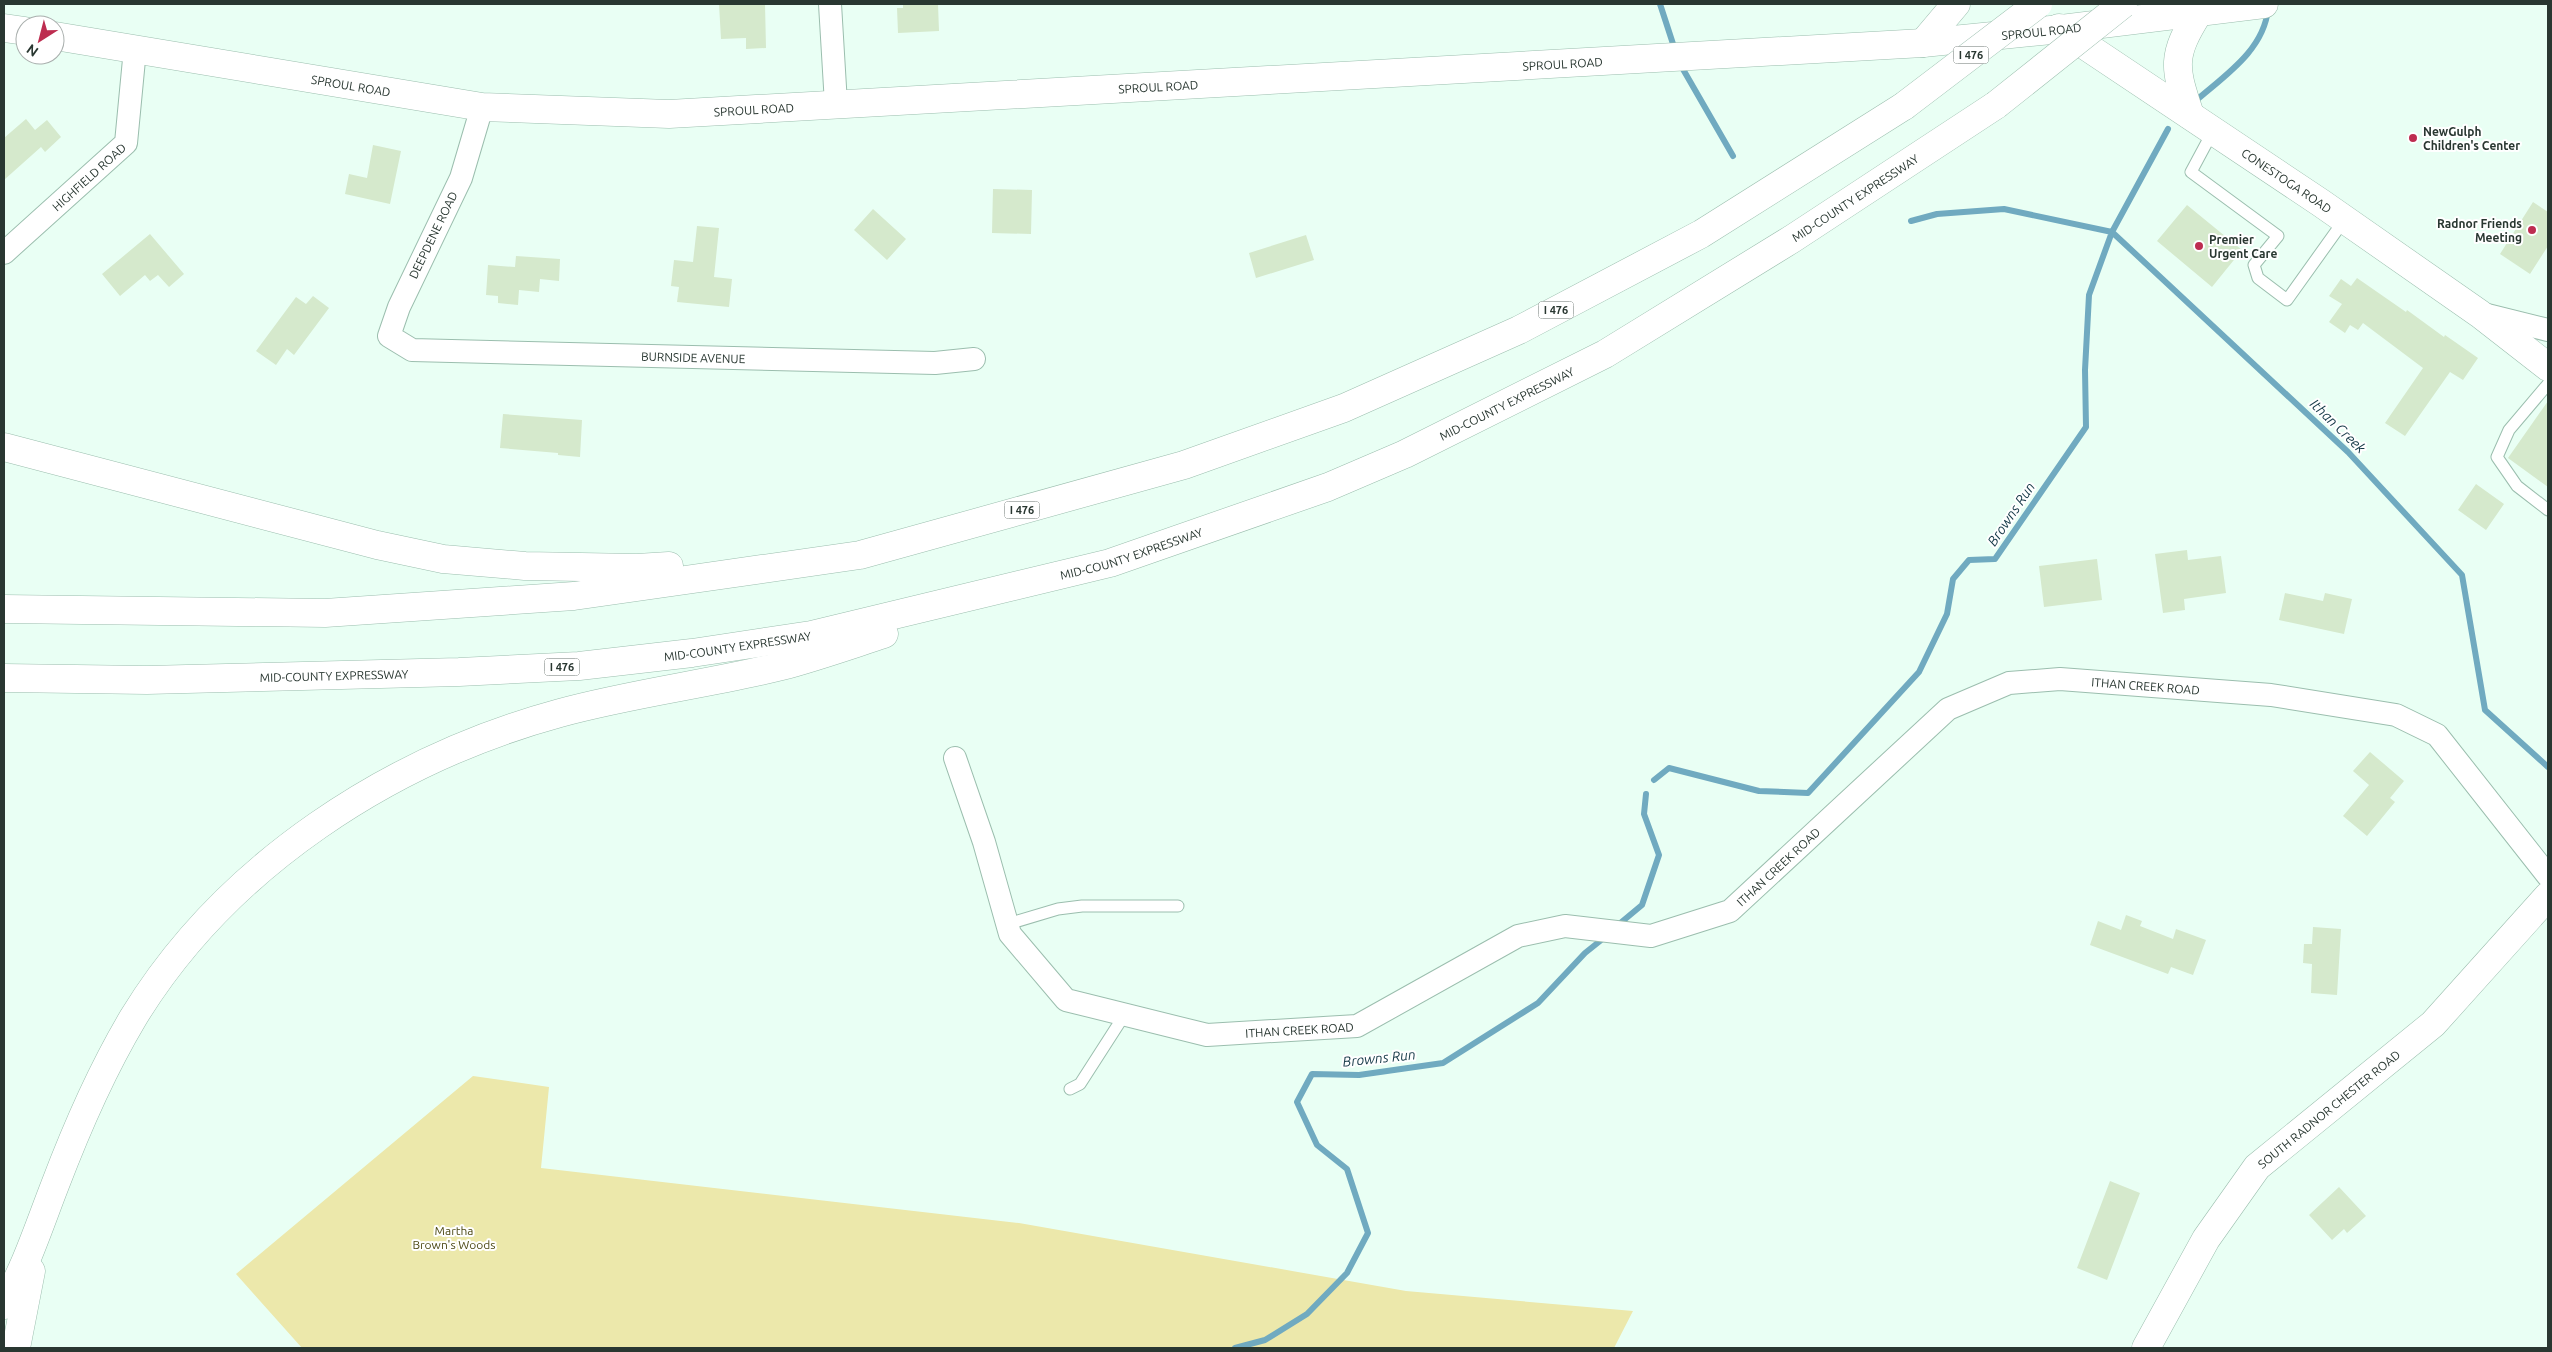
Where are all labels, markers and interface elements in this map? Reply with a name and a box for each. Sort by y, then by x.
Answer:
north arrow [15,15,65,65]
street label: SPROUL ROAD [2001,20,2082,42]
text: N [23,41,41,60]
road number: I 476 [1954,46,1988,64]
street label: SPROUL ROAD [1522,55,1603,72]
street label: SPROUL ROAD [310,72,392,98]
street label: SPROUL ROAD [1118,78,1199,95]
street label: SPROUL ROAD [713,100,794,118]
place label: NewGulph Children's Center [2423,125,2520,152]
marker: NewGulph Children's Center [2407,132,2419,144]
street label: HIGHFIELD ROAD [49,140,128,213]
street label: CONESTOGA ROAD [2239,146,2334,215]
street label: MID-COUNTY EXPRESSWAY [1789,151,1921,244]
street label: DEEPDENE ROAD [406,189,460,281]
place label: Radnor Friends Meeting [2437,217,2522,244]
marker: Radnor Friends Meeting [2526,224,2538,236]
place label: Premier Urgent Care [2209,233,2277,260]
marker: Premier Urgent Care [2193,240,2205,252]
road number: I 476 [1538,302,1574,318]
street label: BURNSIDE AVENUE [641,349,746,365]
street label: MID-COUNTY EXPRESSWAY [1437,364,1576,442]
water label: Ithan Creek [2307,396,2370,457]
water label: Browns Run [1984,479,2038,549]
road number: I 476 [1004,502,1040,518]
street label: MID-COUNTY EXPRESSWAY [1059,525,1204,581]
street label: MID-COUNTY EXPRESSWAY [663,629,812,663]
road number: I 476 [544,659,580,676]
street label: MID-COUNTY EXPRESSWAY [259,667,408,684]
street label: ITHAN CREEK ROAD [2091,675,2200,696]
street label: ITHAN CREEK ROAD [1734,825,1822,908]
street label: ITHAN CREEK ROAD [1245,1020,1354,1039]
water label: Browns Run [1342,1046,1416,1070]
street label: SOUTH RADNOR CHESTER ROAD [2255,1047,2402,1170]
park label: Martha Brown's Woods [412,1224,496,1251]

